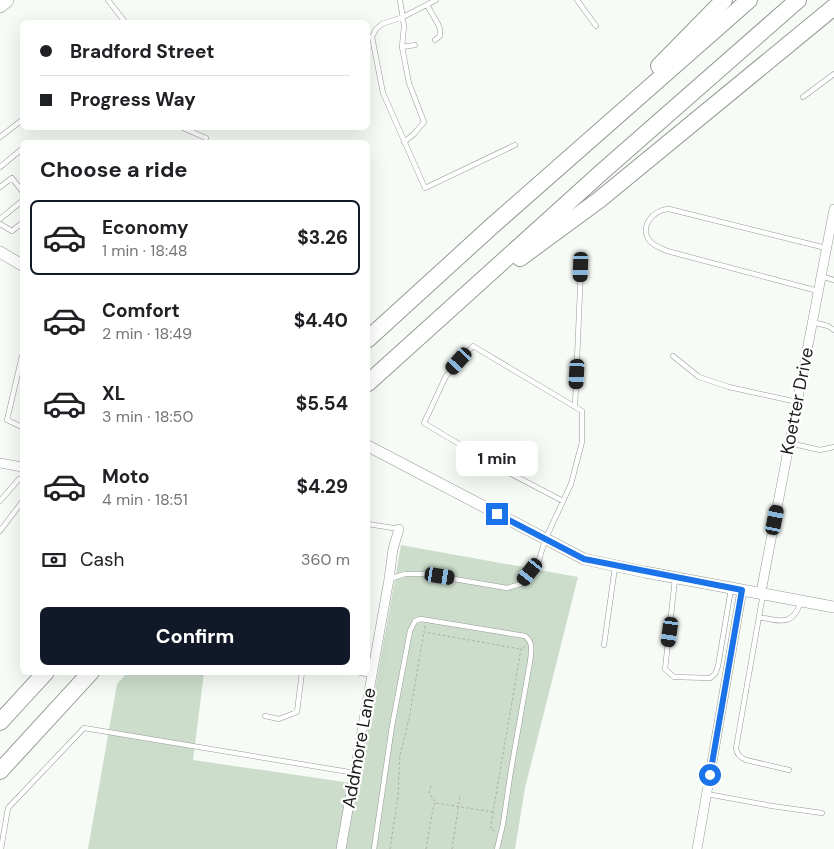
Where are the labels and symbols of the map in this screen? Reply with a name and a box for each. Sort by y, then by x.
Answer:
car [572,252,589,282]
car [443,345,474,377]
street label: Koetter Drive [775,345,819,457]
car [568,359,585,389]
callout: 1 min [456,442,538,476]
route end [486,503,508,525]
car [764,504,785,536]
car [514,556,545,588]
car [424,566,455,586]
car [660,616,679,648]
street label: Addmore Lane [337,686,381,810]
route start [699,764,721,786]

